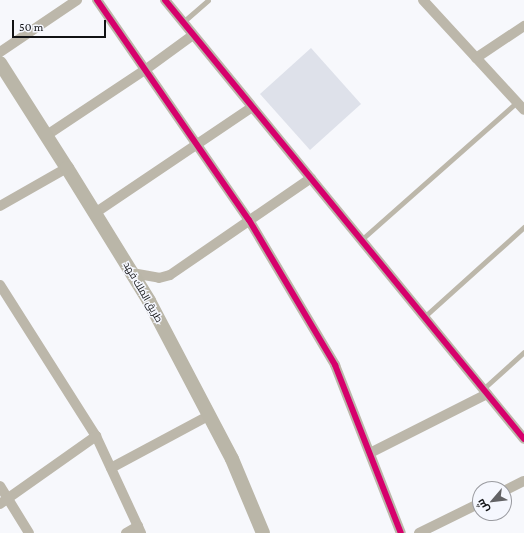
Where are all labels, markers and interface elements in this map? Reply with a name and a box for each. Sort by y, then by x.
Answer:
scale bar [14,12,108,38]
text: 50 m [19,20,43,34]
street label: طريق الملك فهد [121,260,165,324]
north arrow [472,481,512,521]
text: ش [474,497,491,515]

